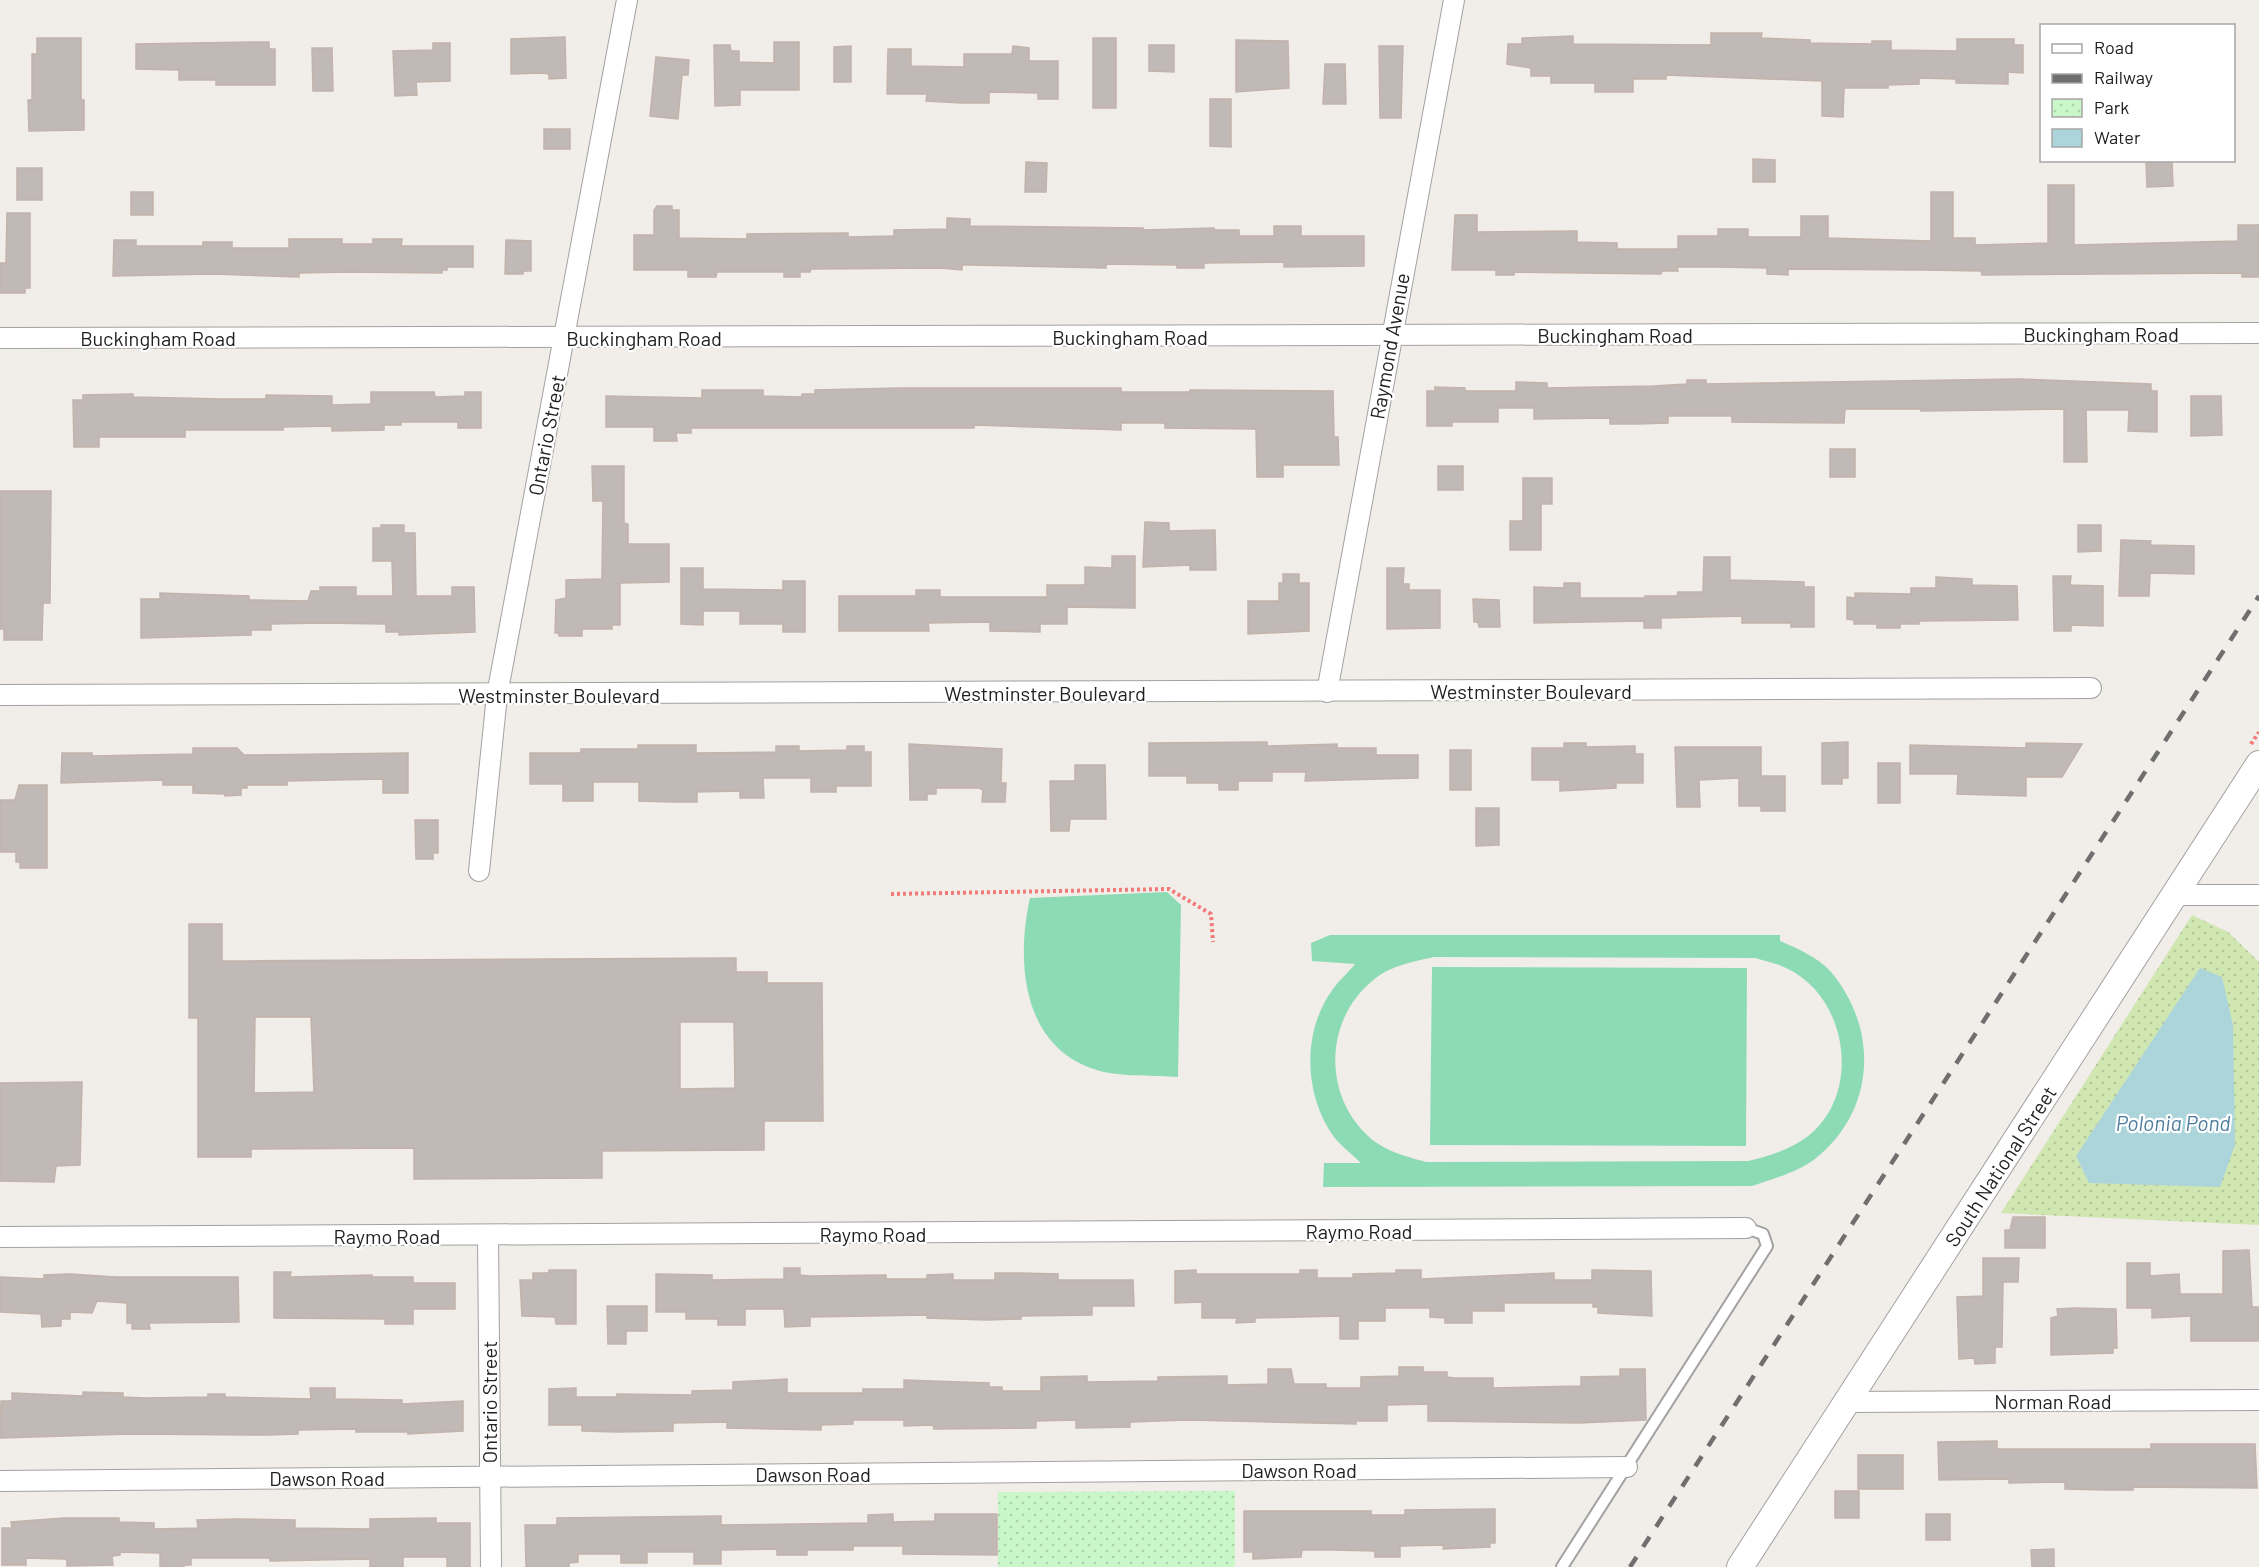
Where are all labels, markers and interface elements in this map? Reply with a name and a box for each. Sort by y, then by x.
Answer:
legend [2040,24,2235,162]
text: Road [2094,36,2134,58]
text: Railway [2094,66,2153,88]
text: Park [2094,96,2129,118]
text: Water [2094,126,2141,148]
street label: Raymond Avenue [1364,271,1414,421]
street label: Buckingham Road [2023,322,2179,346]
street label: Buckingham Road [1537,323,1693,347]
street label: Buckingham Road [1052,325,1208,349]
street label: Buckingham Road [80,326,236,350]
street label: Buckingham Road [566,326,722,350]
street label: Ontario Street [523,373,569,497]
street label: Westminster Boulevard [1430,679,1632,703]
street label: Westminster Boulevard [944,681,1146,705]
street label: Westminster Boulevard [458,683,660,707]
street label: South National Street [1939,1081,2061,1251]
water label: Polonia Pond [2116,1110,2230,1135]
street label: Raymo Road [1305,1219,1413,1243]
street label: Raymo Road [819,1222,927,1246]
street label: Raymo Road [333,1224,441,1248]
street label: Ontario Street [477,1341,501,1463]
street label: Norman Road [1994,1389,2112,1413]
street label: Dawson Road [1241,1458,1357,1482]
street label: Dawson Road [755,1462,871,1486]
street label: Dawson Road [269,1466,385,1490]

